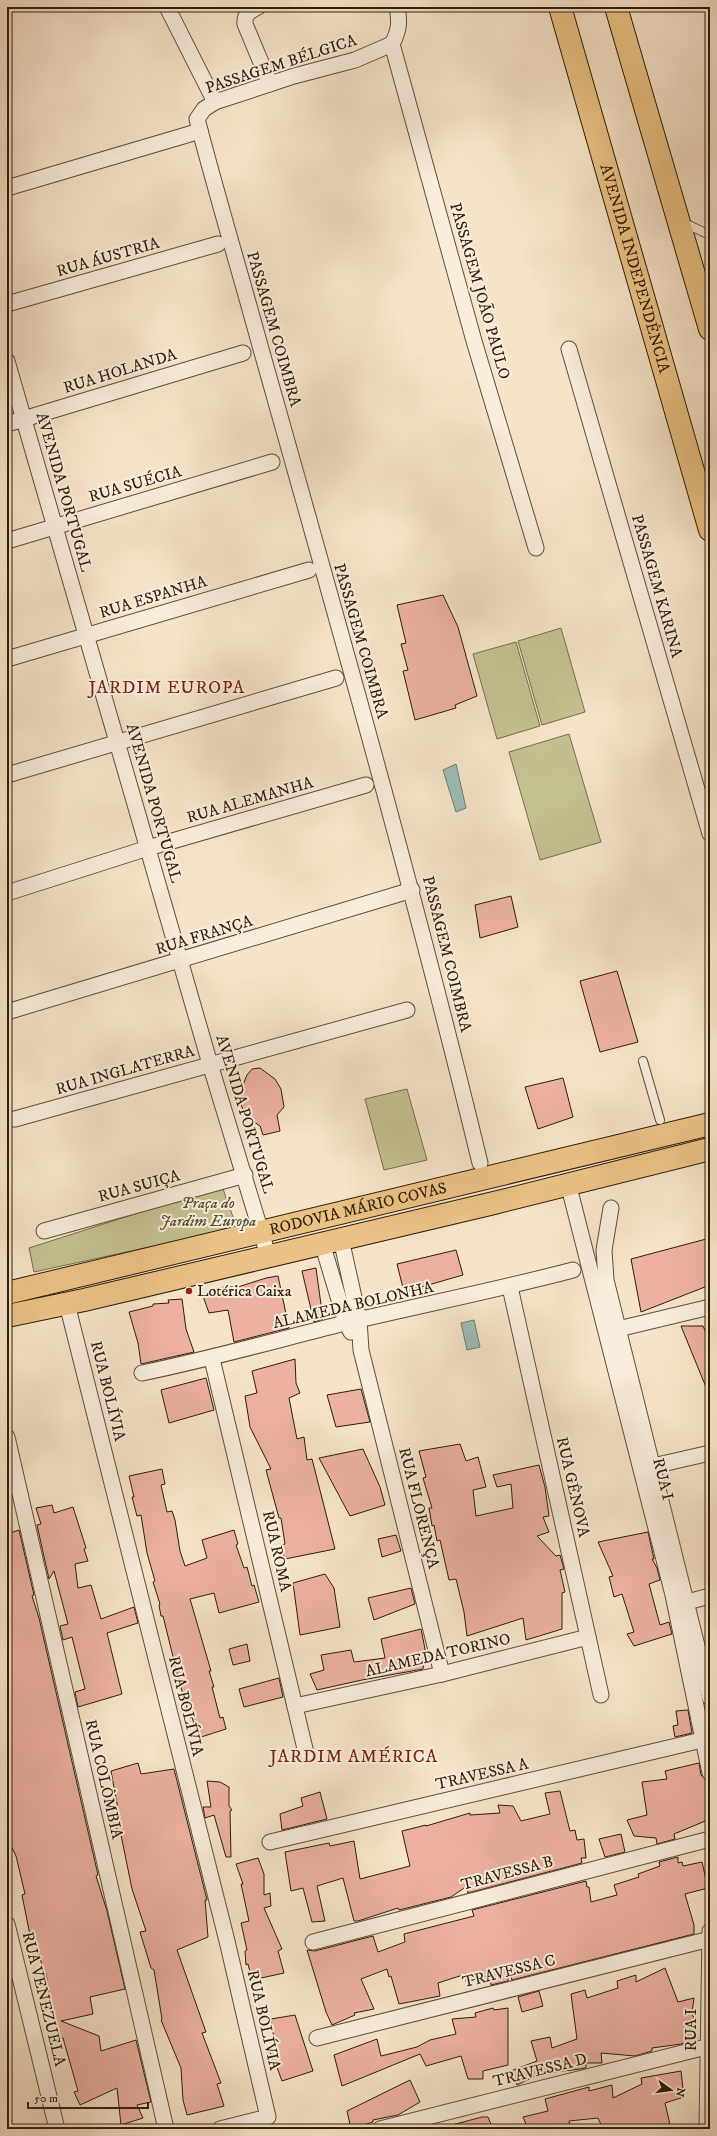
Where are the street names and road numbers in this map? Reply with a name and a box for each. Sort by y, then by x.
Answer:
street label: PASSAGEM BÉLGICA [203,30,360,98]
street label: AVENIDA INDEPENDÊNCIA [596,162,675,376]
street label: PASSAGEM JOÃO PAULO [445,200,515,382]
street label: RUA ÁUSTRIA [54,233,163,281]
street label: PASSAGEM COIMBRA [242,249,306,410]
street label: RUA HOLANDA [61,344,180,398]
street label: AVENIDA PORTUGAL [32,410,96,574]
street label: RUA SUÉCIA [86,461,184,507]
street label: PASSAGEM KARINA [627,512,687,661]
street label: PASSAGEM COIMBRA [329,561,393,722]
street label: RUA ESPANHA [97,571,210,623]
street label: AVENIDA PORTUGAL [122,721,186,885]
street label: RUA ALEMANHA [184,772,316,828]
street label: PASSAGEM COIMBRA [418,874,476,1035]
street label: RUA FRANÇA [153,911,256,959]
street label: AVENIDA PORTUGAL [211,1032,279,1196]
street label: RUA INGLATERRA [53,1040,197,1099]
street label: RUA SUIÇA [96,1165,183,1207]
street label: RODOVIA MÁRIO COVAS [267,1178,449,1240]
street label: ALAMEDA BOLONHA [271,1277,436,1333]
street label: RUA BOLÍVIA [86,1339,130,1444]
street label: RUA GÊNOVA [552,1435,594,1540]
street label: RUA FLORENÇA [394,1445,444,1571]
street label: RUA I [648,1456,678,1502]
street label: RUA ROMA [258,1509,296,1594]
street label: ALAMEDA TORINO [363,1629,513,1681]
street label: RUA BOLÍVIA [164,1654,208,1759]
street label: RUA COLÔMBIA [81,1717,128,1841]
street label: TRAVESSA A [434,1753,531,1794]
street label: TRAVESSA B [459,1851,555,1895]
street label: RUA VENEZUELA [18,1930,71,2069]
street label: TRAVESSA C [460,1950,558,1992]
street label: RUA BOLÍVIA [243,1968,285,2073]
street label: RUA I [681,2008,701,2051]
street label: TRAVESSA D [491,2049,589,2091]

